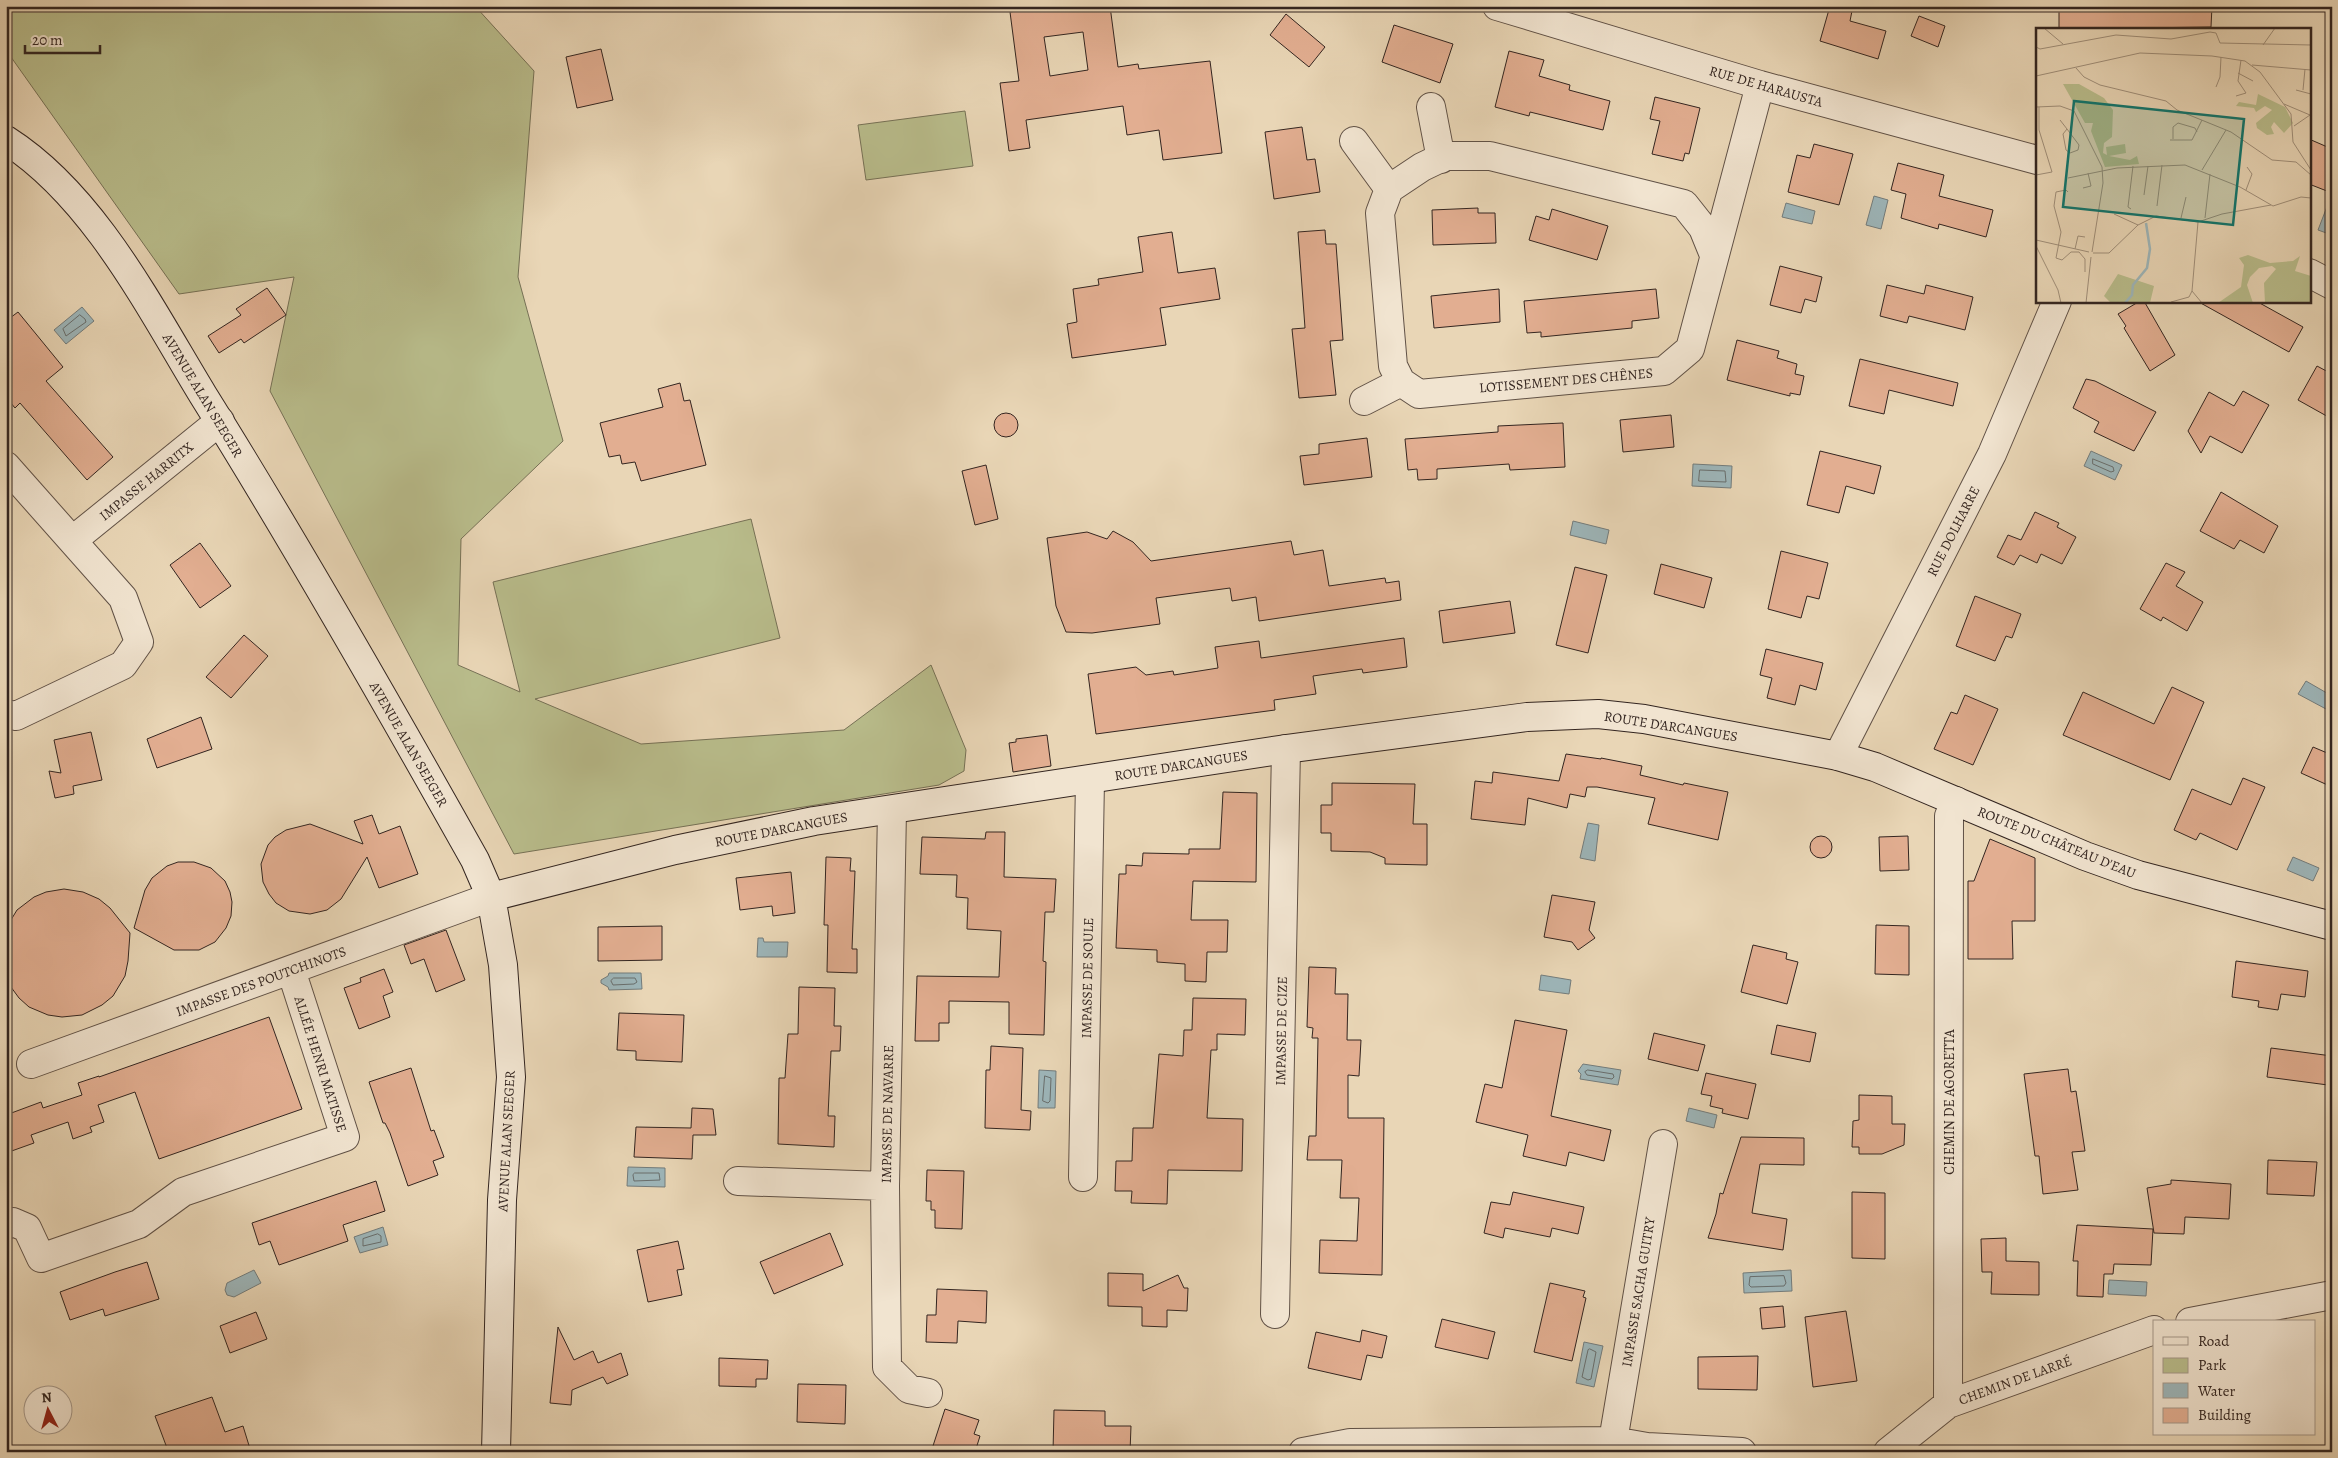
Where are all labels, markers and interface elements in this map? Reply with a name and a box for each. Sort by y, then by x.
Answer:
scale bar [25,22,100,54]
inset map [2036,28,2310,302]
text: 20 m [32,30,63,50]
street label: RUE DE HARAUSTA [1707,61,1826,112]
street label: AVENUE ALAN SEEGER [157,329,247,461]
street label: LOTISSEMENT DES CHÊNES [1478,363,1654,398]
street label: IMPASSE HARRITX [95,437,198,525]
street label: RUE DOLHARRE [1922,483,1984,580]
street label: AVENUE ALAN SEEGER [364,677,452,811]
street label: ROUTE D'ARCANGUES [1603,707,1739,746]
street label: ROUTE D'ARCANGUES [1113,746,1249,785]
street label: ROUTE DU CHÂTEAU D'EAU [1975,802,2139,883]
street label: ROUTE D'ARCANGUES [713,807,849,852]
street label: IMPASSE DE SOULE [1077,917,1098,1039]
street label: IMPASSE DES POUTCHINOTS [173,942,349,1021]
street label: IMPASSE DE CIZE [1271,976,1292,1086]
street label: ALLÉE HENRI MATISSE [289,993,351,1135]
street label: CHEMIN DE AGORETTA [1940,1028,1959,1175]
street label: IMPASSE DE NAVARRE [877,1045,898,1183]
street label: AVENUE ALAN SEEGER [493,1069,520,1213]
street label: IMPASSE SACHA GUITRY [1617,1215,1660,1368]
legend [2153,1320,2316,1436]
text: Road [2198,1331,2230,1351]
street label: CHEMIN DE LARRÉ [1956,1351,2074,1410]
text: Park [2198,1355,2227,1375]
text: Water [2197,1381,2235,1401]
north arrow [22,1386,72,1436]
text: N [41,1388,53,1408]
text: Building [2198,1405,2251,1425]

